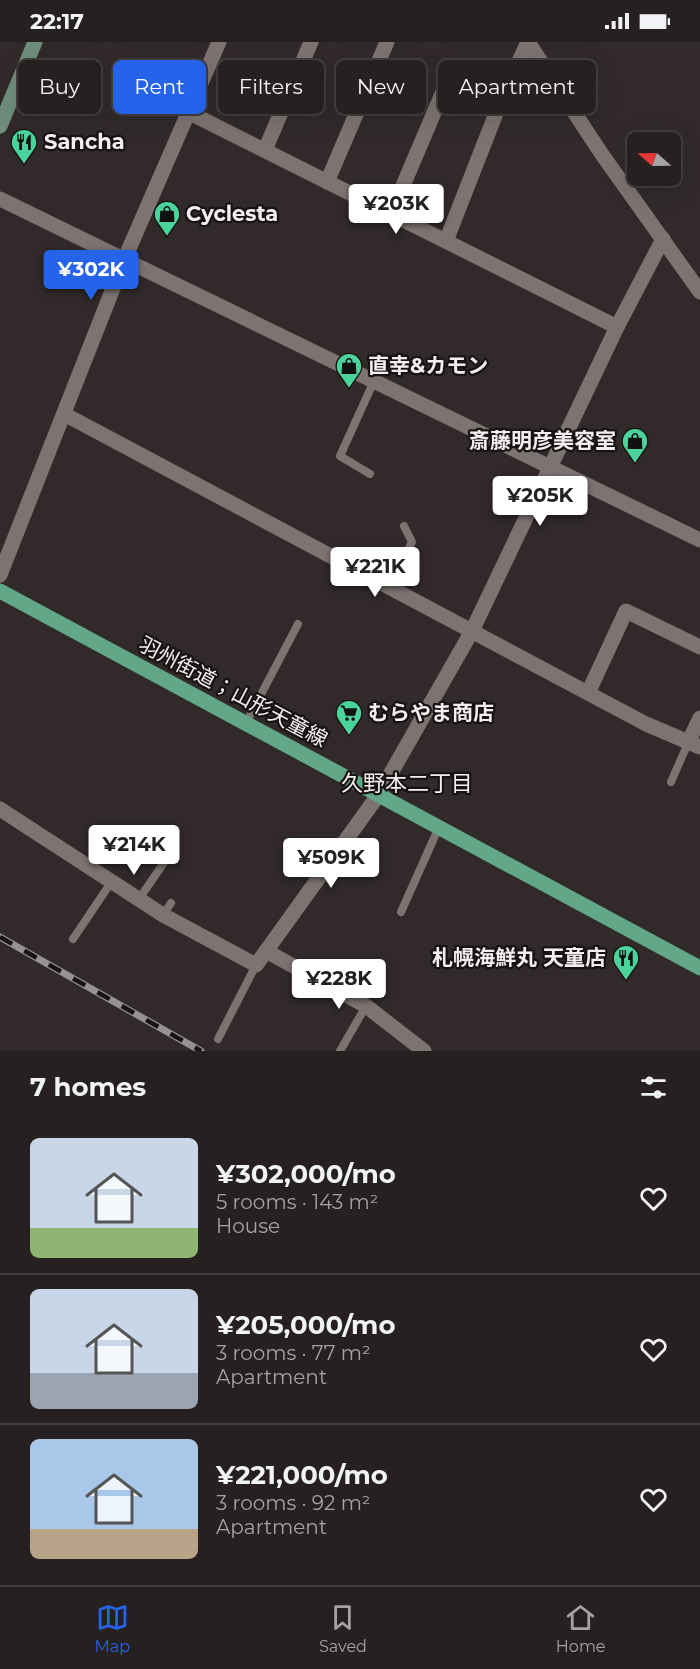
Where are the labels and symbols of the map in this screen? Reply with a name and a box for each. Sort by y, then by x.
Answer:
restaurant icon: Sancha [9,127,39,165]
place label: Sancha [44,129,125,154]
north arrow [627,132,681,186]
pin: ¥203K [354,184,438,235]
shop icon: Cyclesta [152,199,182,237]
place label: Cyclesta [186,201,278,226]
pin: ¥302K [49,250,133,301]
shop icon: 直幸&カモン [334,351,364,389]
place label: 直幸&カモン [368,353,488,378]
shop icon: 斎藤明彦美容室 [620,426,650,464]
place label: 斎藤明彦美容室 [469,428,616,453]
pin: ¥205K [498,476,582,527]
pin: ¥221K [333,547,417,598]
street label: 羽州街道；山形天童線 [135,631,332,752]
supermarket icon: むらやま商店 [334,698,364,736]
place label: むらやま商店 [368,700,494,725]
district label: 久野本二丁目 [341,770,473,797]
pin: ¥214K [92,825,176,876]
pin: ¥509K [289,838,373,889]
restaurant icon: 札幌海鮮丸 天童店 [611,943,641,981]
place label: 札幌海鮮丸 天童店 [432,945,606,970]
pin: ¥228K [297,959,381,1010]

